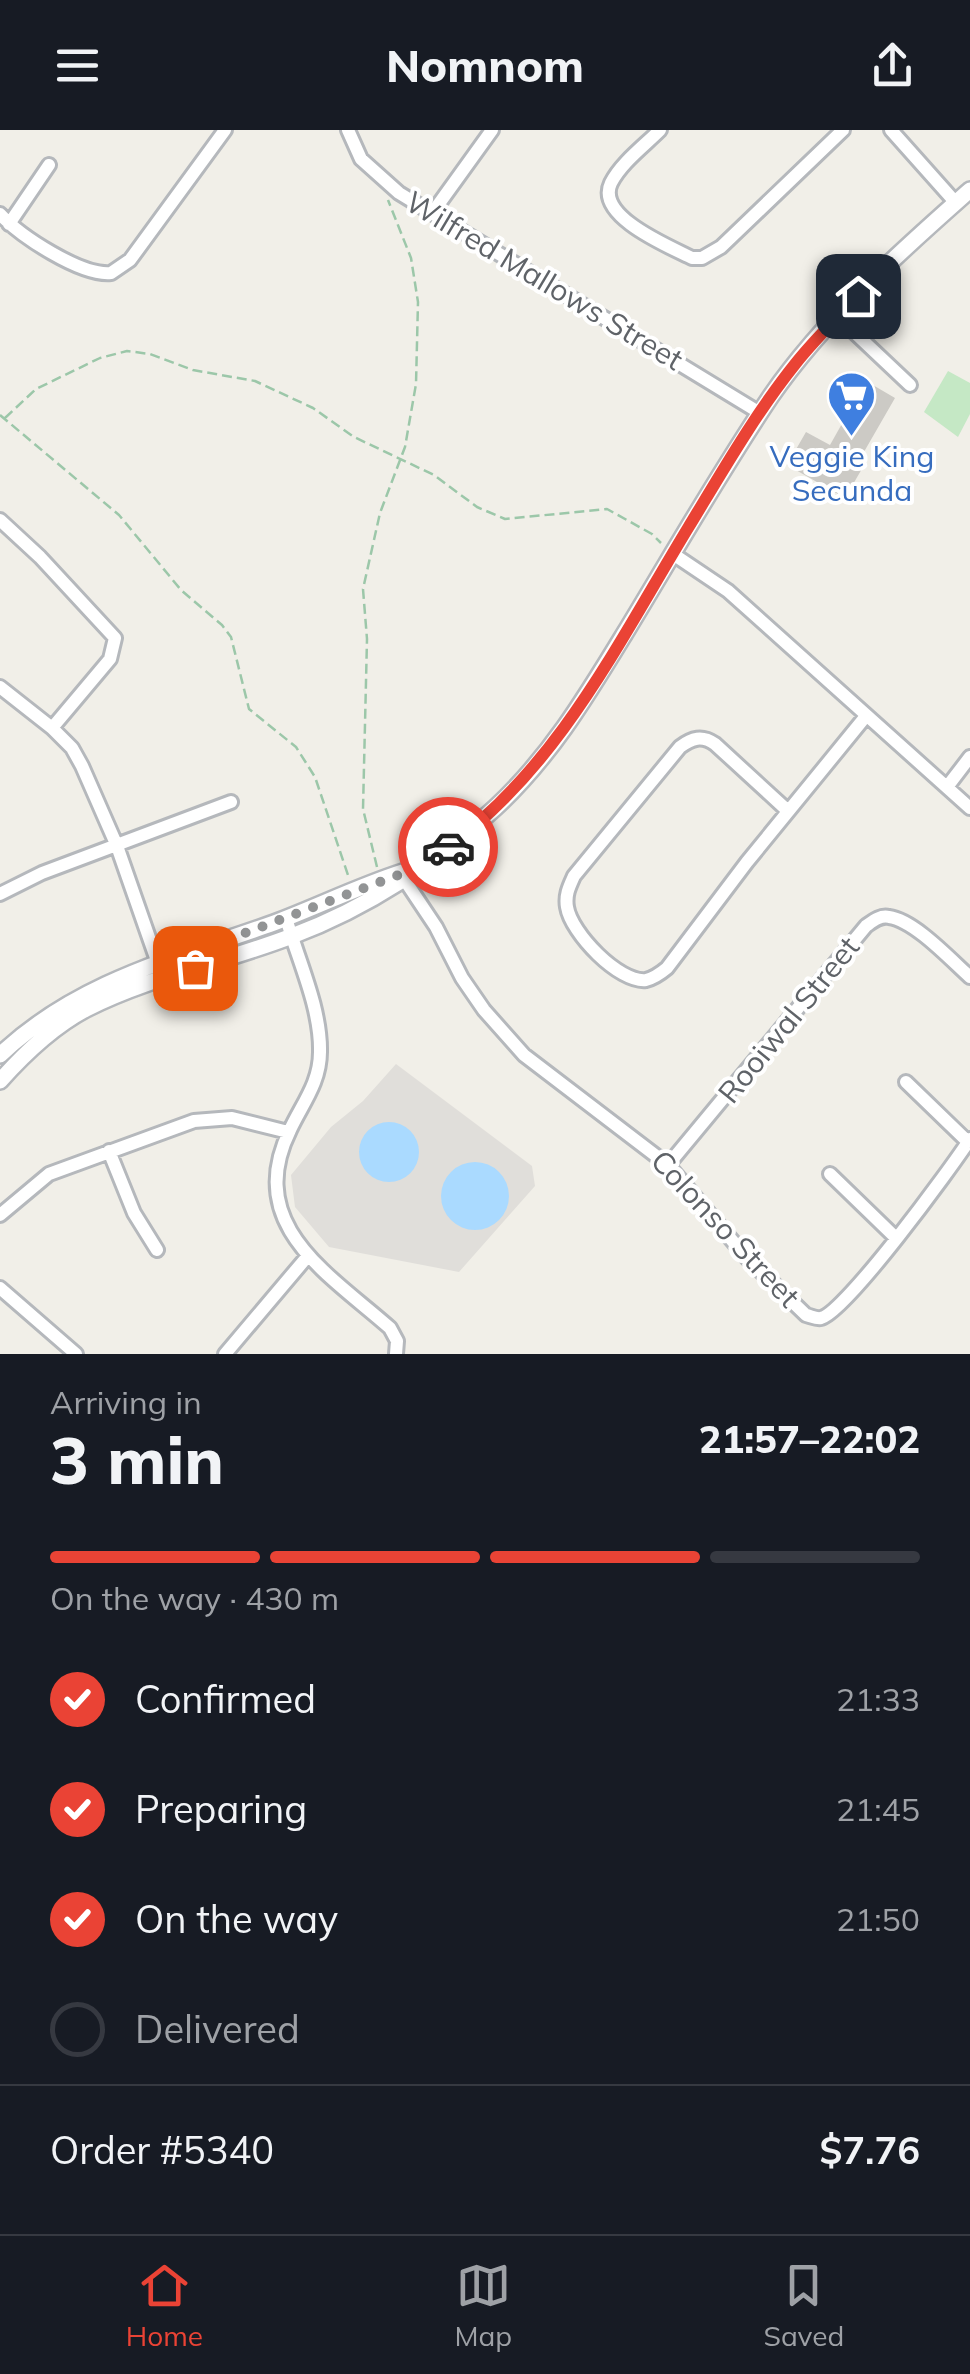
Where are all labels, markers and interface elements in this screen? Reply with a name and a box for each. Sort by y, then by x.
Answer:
text: Nomnom [386,37,584,93]
icon: menu [50,38,105,93]
icon: share [865,38,920,93]
street label: Wilfred Mallows Street [399,182,690,378]
pin [816,254,901,339]
icon: home [831,269,886,324]
supermarket icon: Veggie King Secunda [826,370,878,438]
place label: Veggie King Secunda [770,437,934,509]
courier [398,797,498,897]
icon: car [421,820,476,875]
pin [153,926,238,1011]
street label: Rooiwal Street [709,928,867,1110]
icon: bag [168,941,223,996]
street label: Colonso Street [643,1142,808,1315]
text: Arriving in [50,1382,202,1422]
text: 21:57–22:02 [699,1415,920,1463]
text: 3 min [50,1419,224,1500]
text: On the way · 430 m [50,1578,339,1618]
icon: check [50,1672,105,1727]
text: Confirmed [135,1675,316,1723]
text: 21:33 [836,1679,920,1719]
icon: check [50,1782,105,1837]
text: Preparing [135,1785,307,1833]
text: 21:45 [836,1789,920,1829]
icon: check [50,1892,105,1947]
text: On the way [135,1895,338,1943]
text: 21:50 [836,1899,920,1939]
text: Delivered [135,2005,300,2053]
text: Order #5340 [50,2126,274,2174]
text: $7.76 [819,2126,920,2174]
tab: Home [126,2258,203,2353]
tab: Map [454,2258,512,2353]
tab: Saved [763,2258,844,2353]

